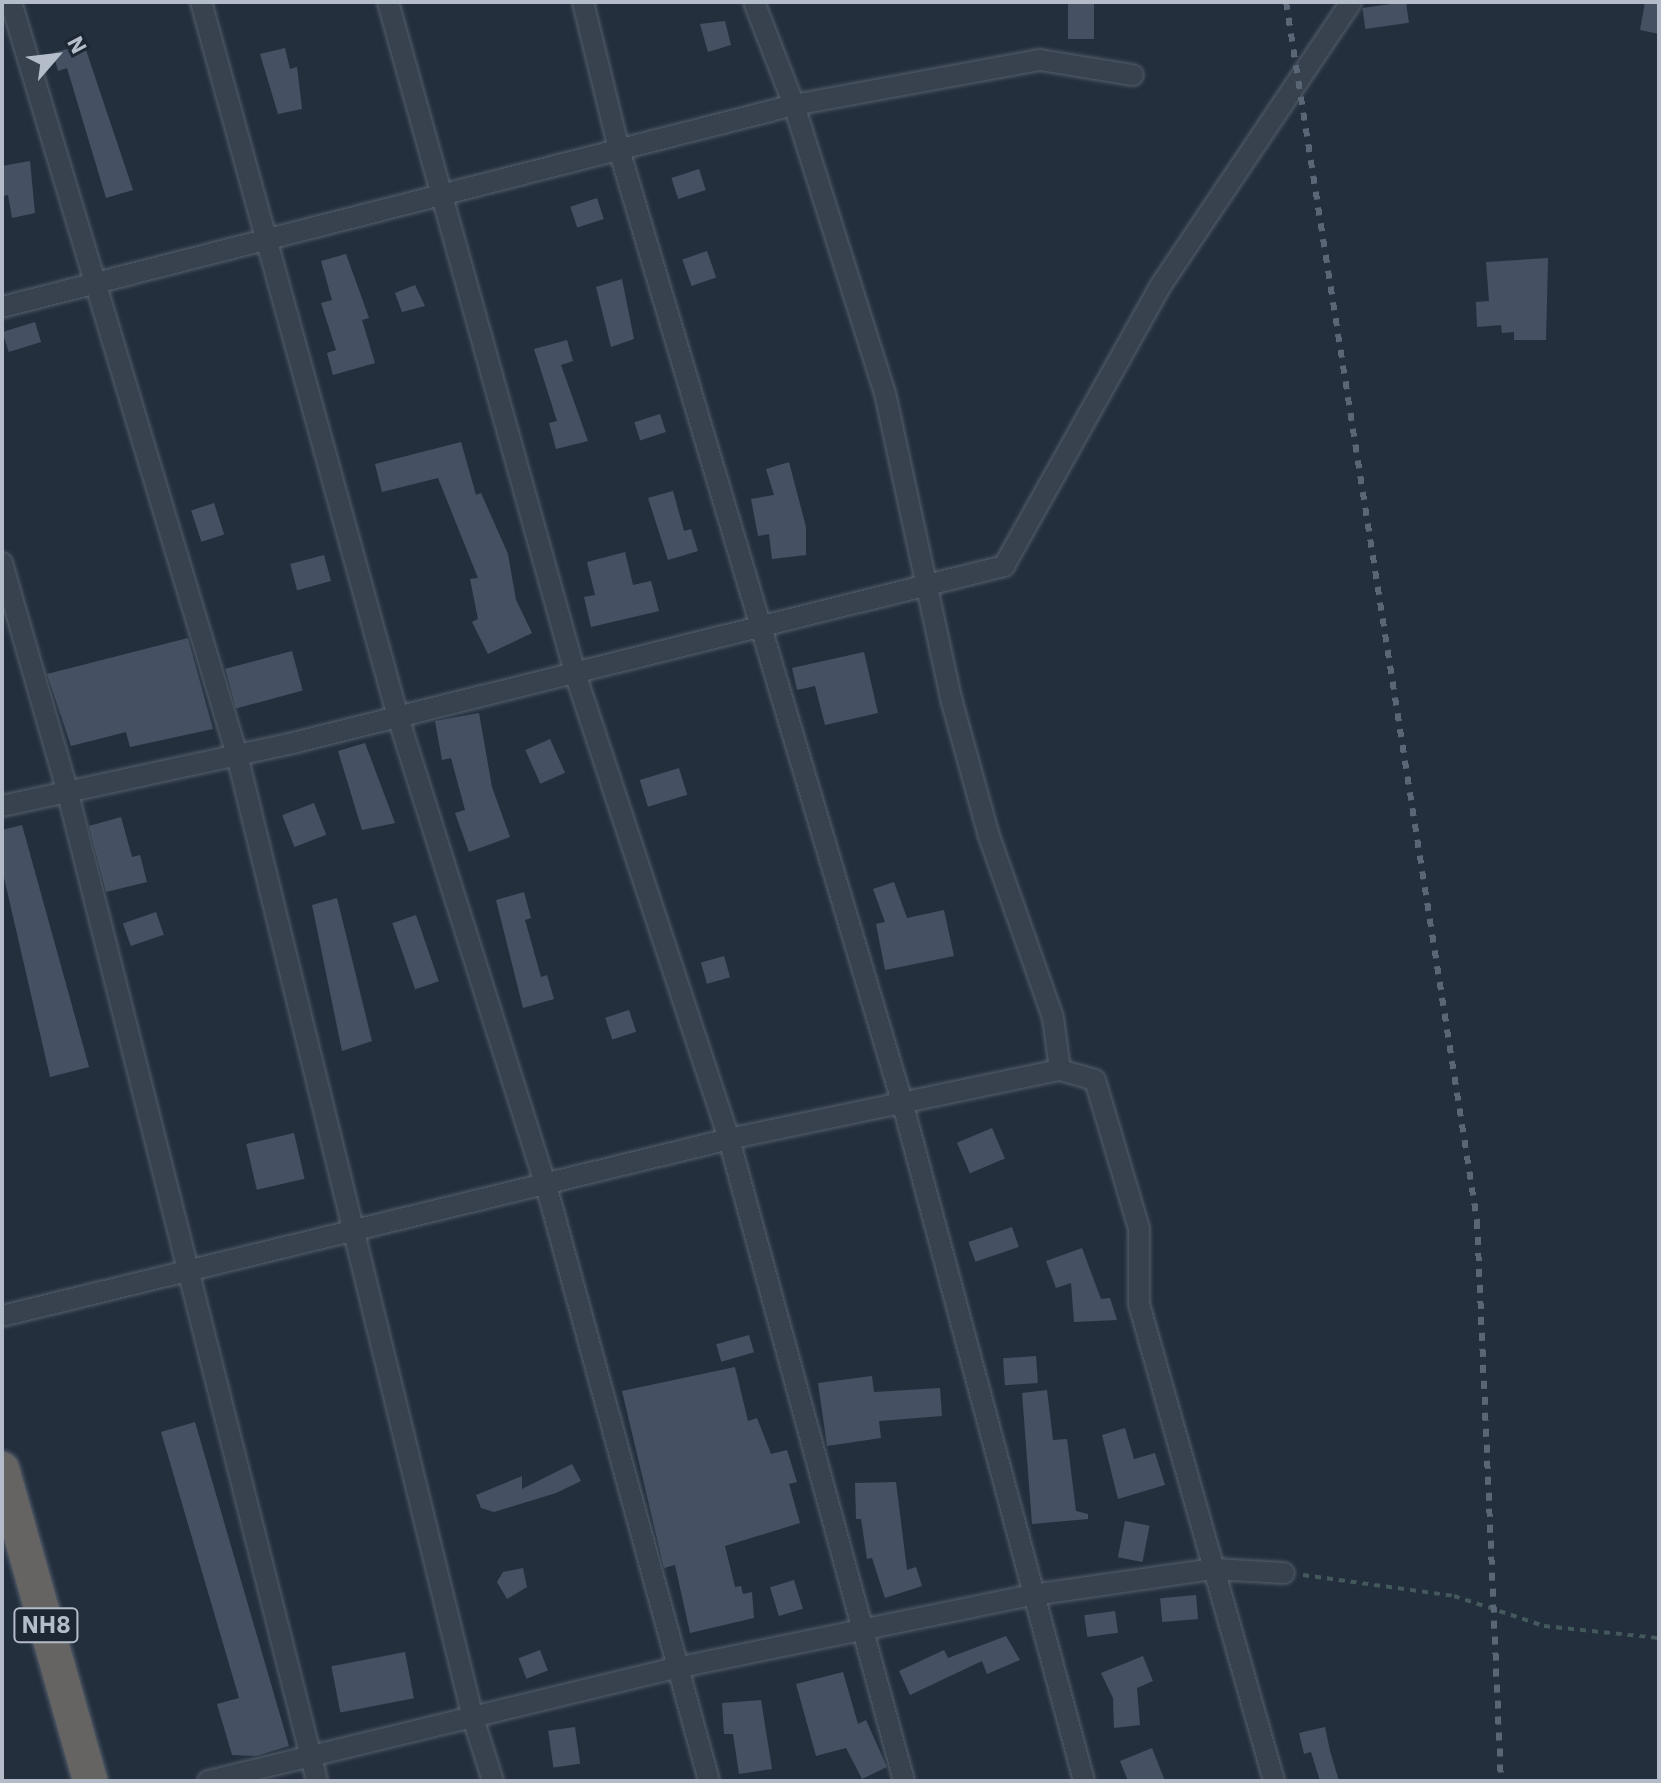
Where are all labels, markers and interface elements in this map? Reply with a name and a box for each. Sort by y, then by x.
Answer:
north arrow [16,16,96,96]
text: N [61,31,94,58]
road number: NH8 [12,1605,80,1645]

